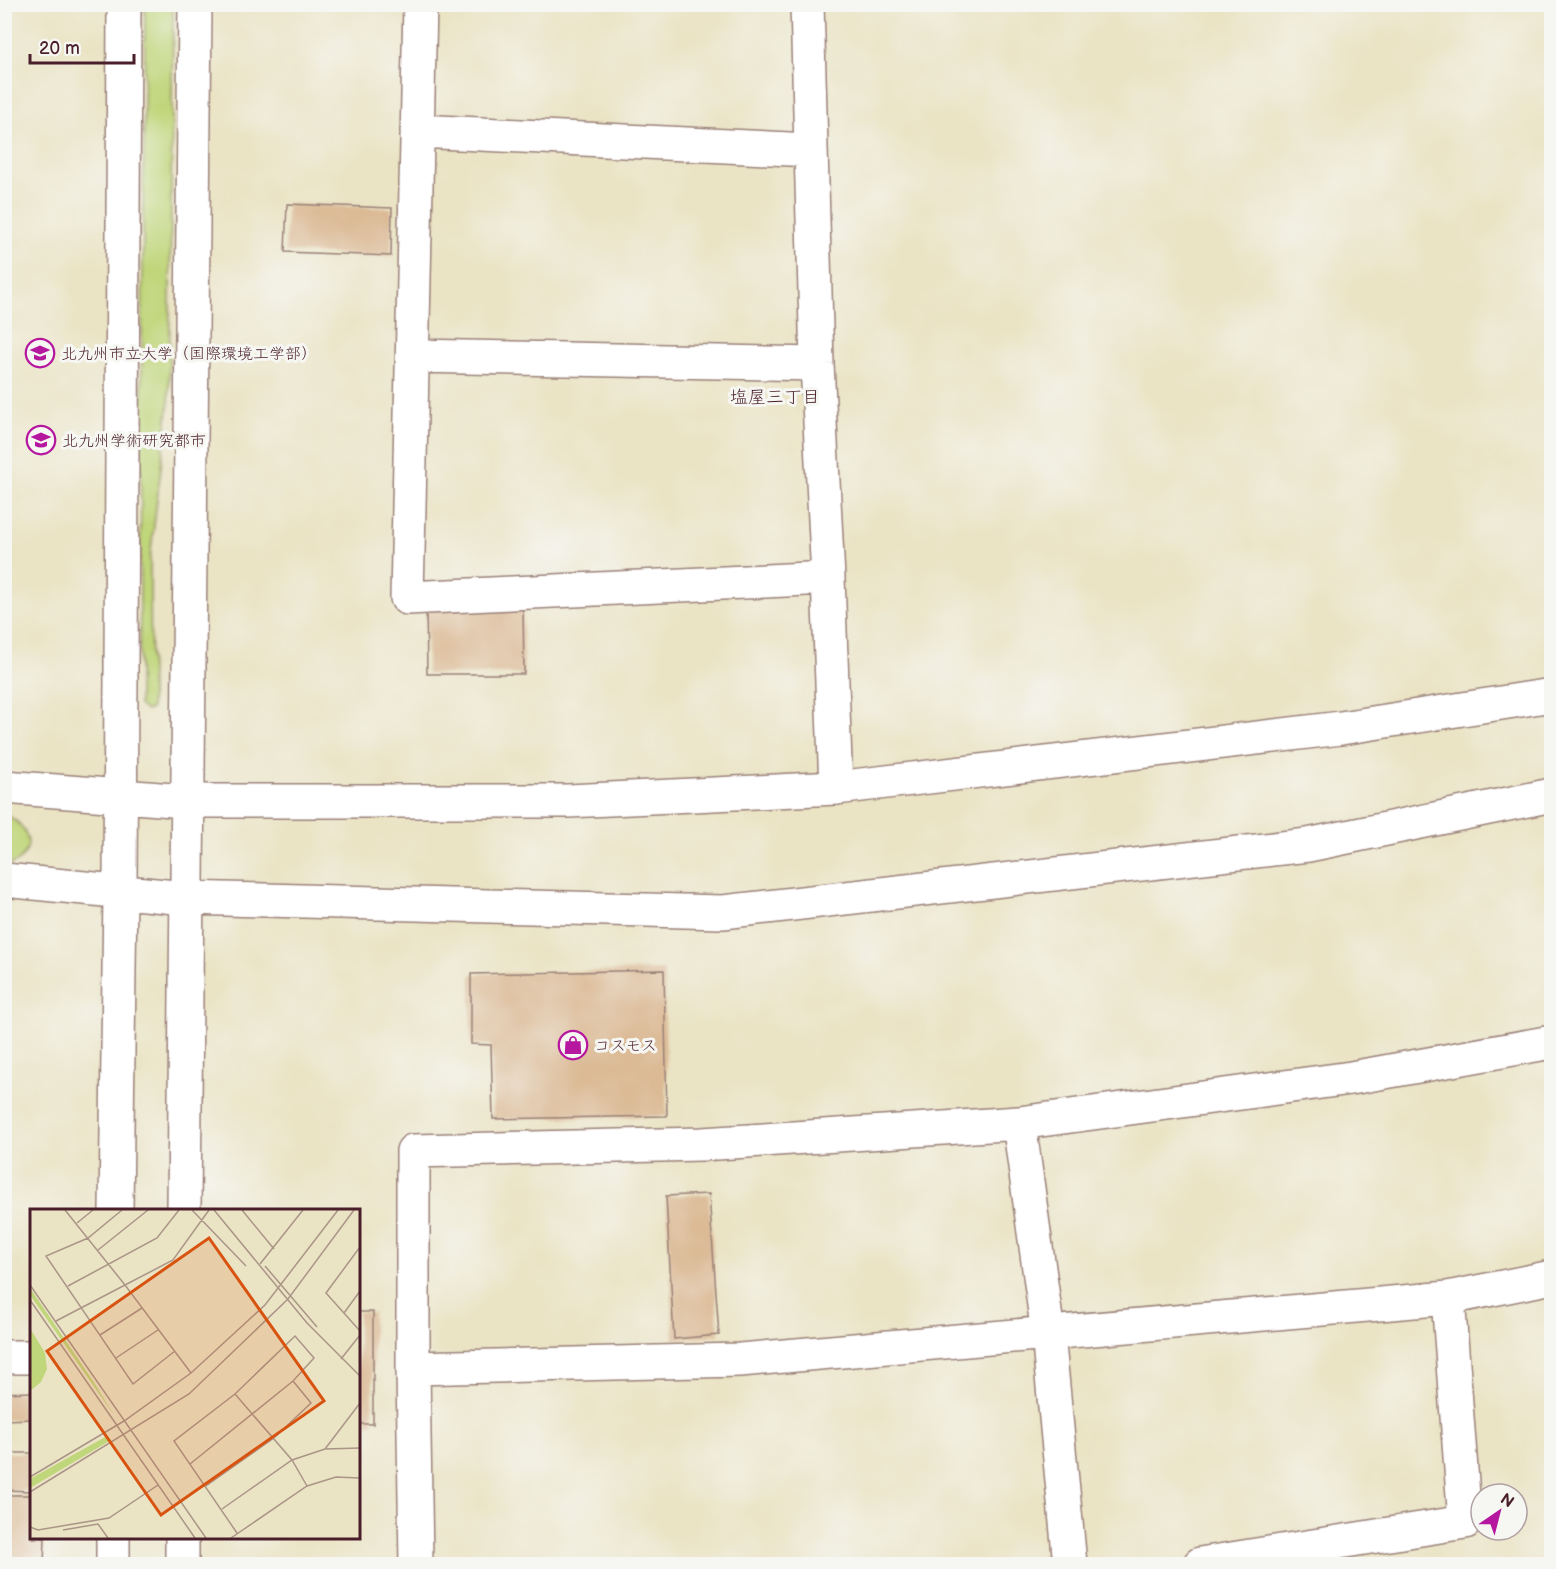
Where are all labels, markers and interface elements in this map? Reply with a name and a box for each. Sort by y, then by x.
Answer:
scale bar [30,27,134,65]
text: 20 m [39,38,80,59]
school or university icon: 北九州市立大学（国際環境工学部） [24,337,56,369]
place label: 北九州市立大学（国際環境工学部） [61,345,317,364]
district label: 塩屋三丁目 [730,387,820,408]
school or university icon: 北九州学術研究都市 [25,424,57,456]
place label: 北九州学術研究都市 [62,432,206,451]
shop icon: コスモス [557,1029,589,1061]
place label: コスモス [594,1037,657,1056]
inset map [30,1209,360,1539]
north arrow [1469,1482,1529,1542]
text: N [1496,1490,1517,1512]

